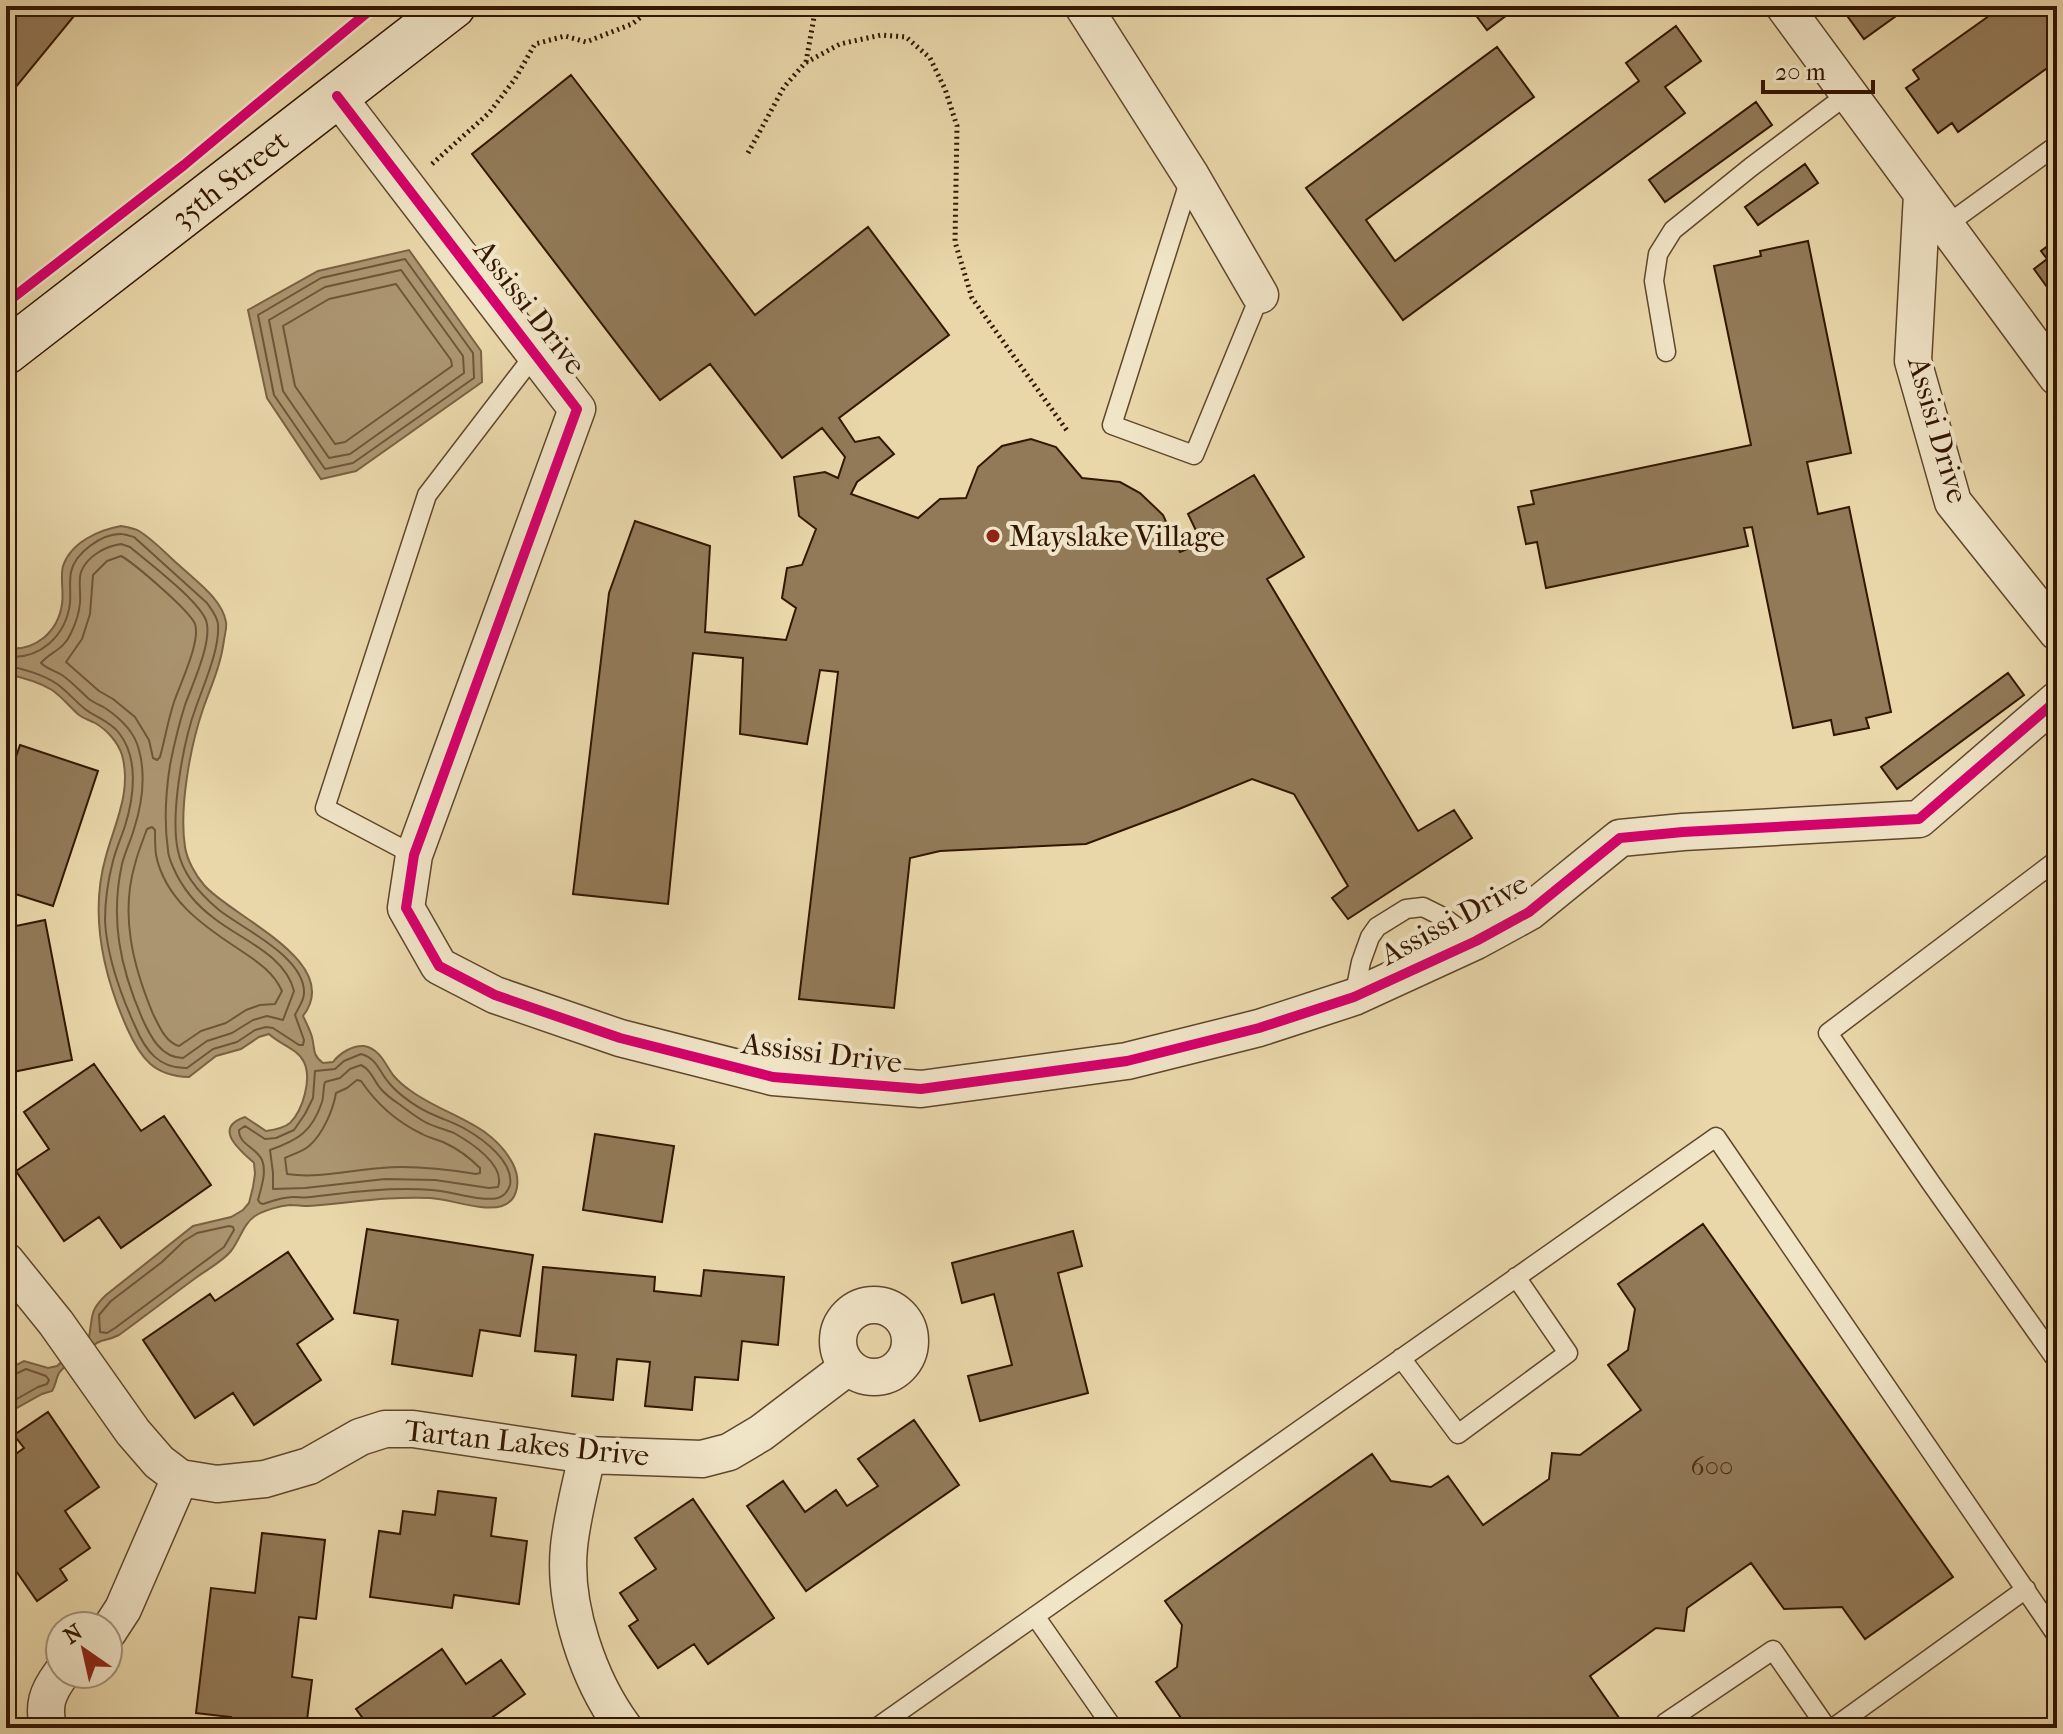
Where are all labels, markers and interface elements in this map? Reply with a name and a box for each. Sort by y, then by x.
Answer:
scale bar [1763,44,1873,94]
text: 20 m [1775,58,1826,86]
street label: 35th Street [165,123,296,236]
street label: Assissi Drive [466,232,593,382]
street label: Assisi Drive [1900,352,1975,507]
place label: Mayslake Village [1009,519,1225,554]
marker: Mayslake Village [984,527,1002,545]
street label: Assissi Drive [1374,866,1534,973]
street label: Assissi Drive [739,1026,904,1081]
street label: Tartan Lakes Drive [403,1413,651,1474]
house number: 600 [1691,1451,1733,1482]
north arrow [44,1610,124,1690]
text: N [59,1619,88,1650]

